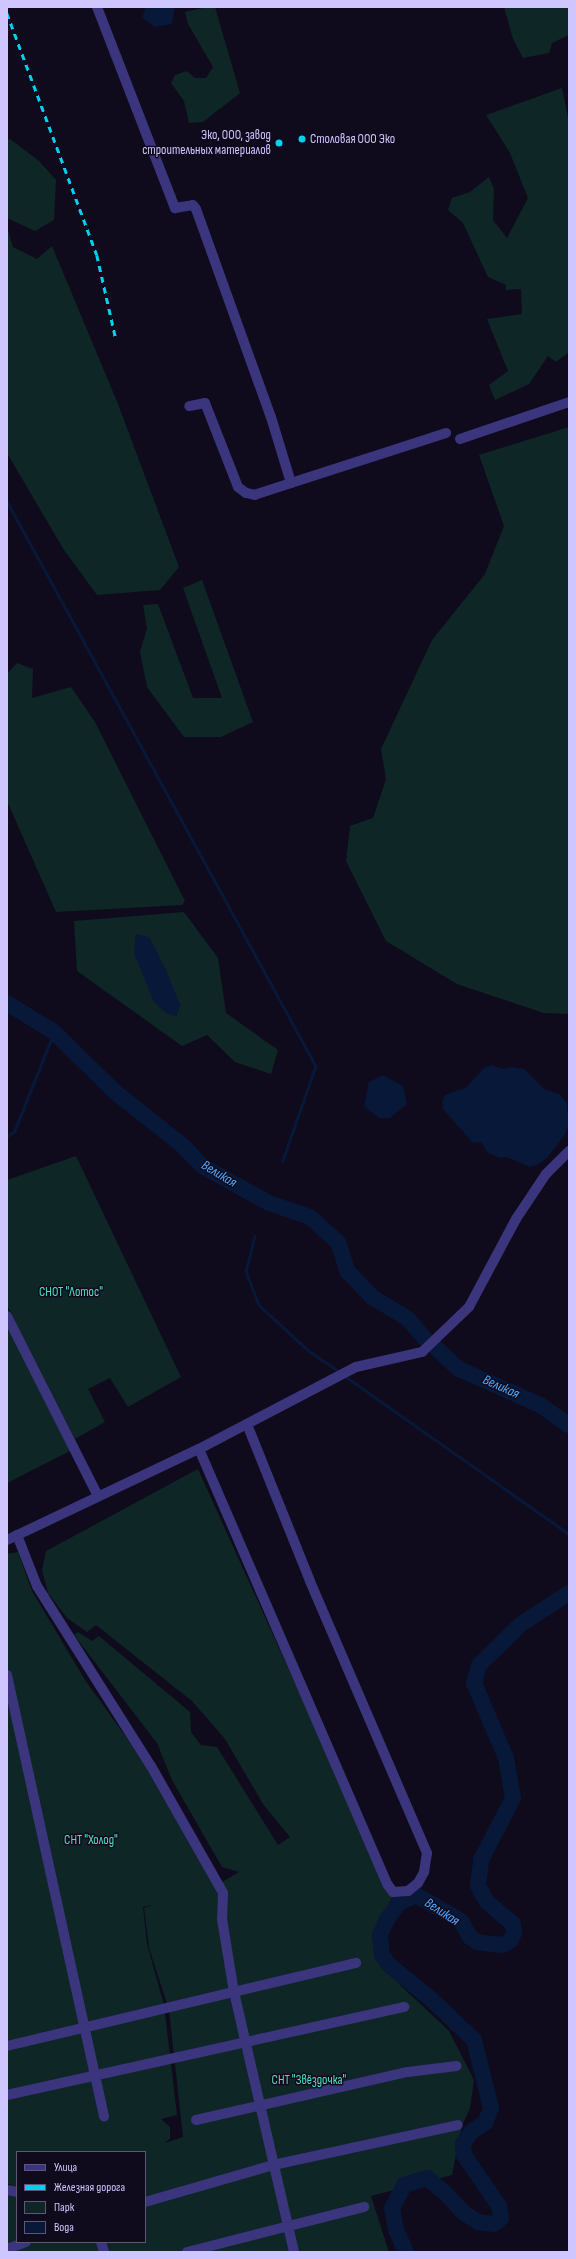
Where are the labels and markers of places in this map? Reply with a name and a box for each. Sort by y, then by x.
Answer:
place label: Эко, ООО, завод строительных материалов [142,128,271,159]
place label: Столовая ООО Эко [310,131,395,147]
marker: Столовая ООО Эко [297,134,307,144]
marker: Эко, ООО, завод строительных материалов [274,138,284,148]

